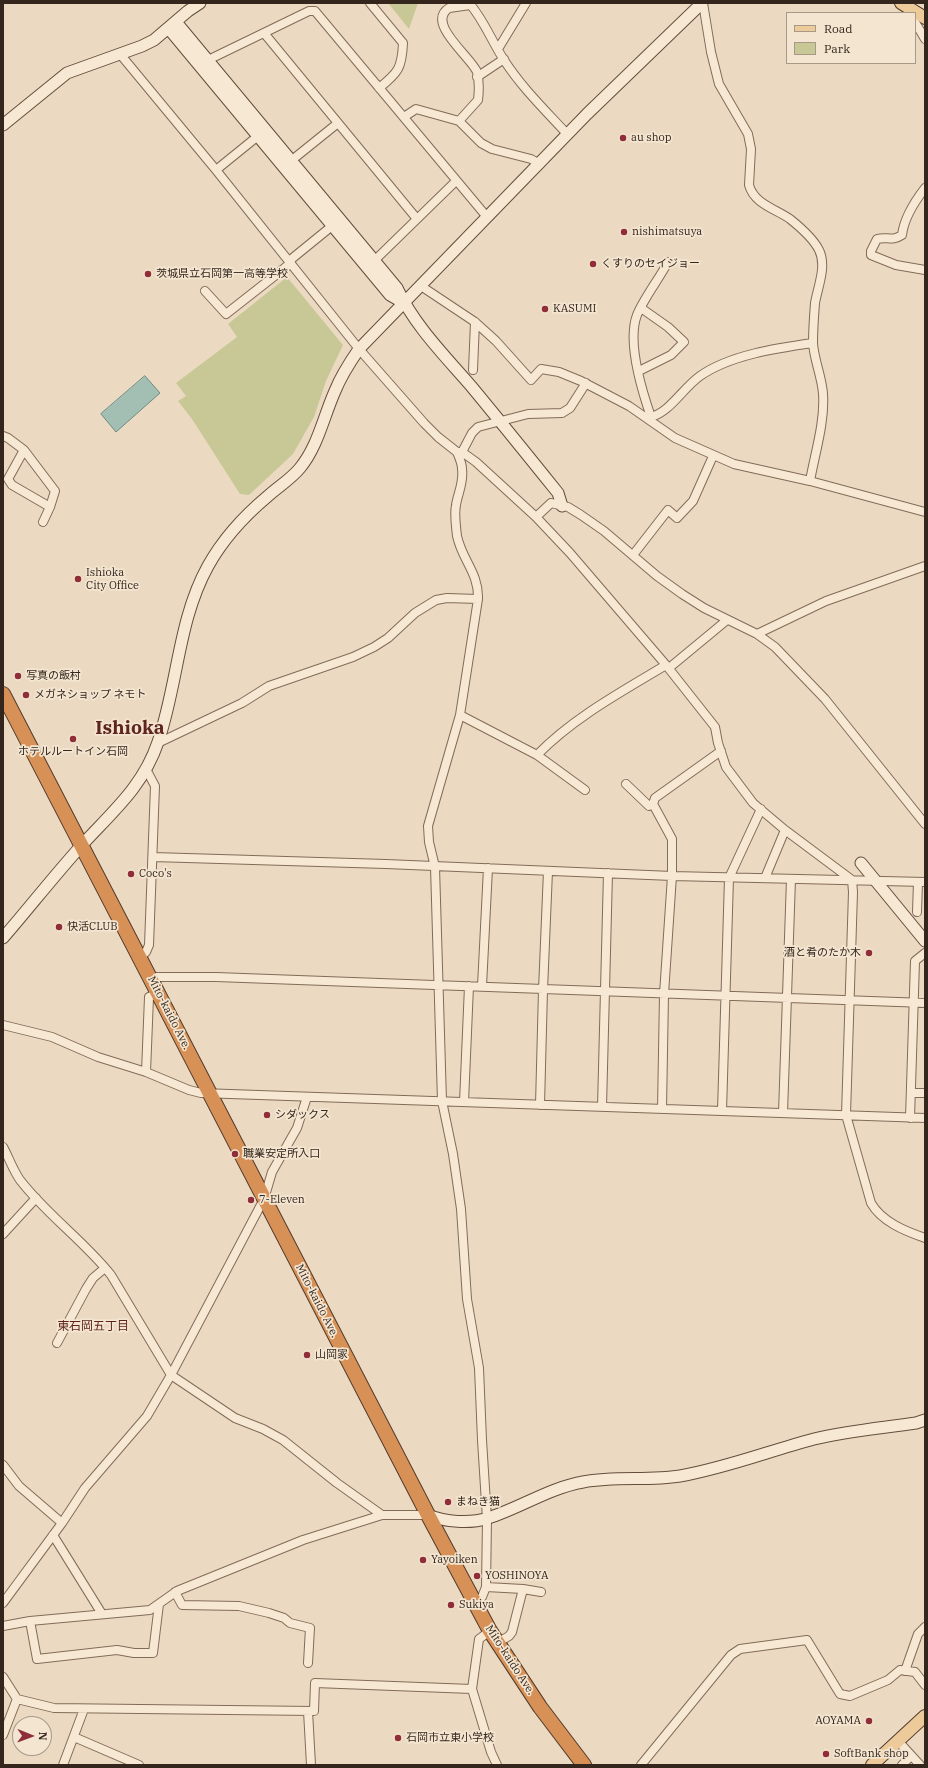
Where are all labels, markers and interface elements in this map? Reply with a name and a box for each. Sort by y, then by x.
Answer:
legend [786,12,916,64]
text: Road [824,21,853,36]
text: Park [824,41,850,56]
place label: au shop [631,131,671,145]
marker: au shop [618,133,628,143]
place label: nishimatsuya [632,225,702,239]
marker: nishimatsuya [619,227,629,237]
place label: くすりのセイジョー [601,257,700,271]
marker: くすりのセイジョー [588,259,598,269]
place label: 茨城県立石岡第一高等学校 [156,267,288,281]
marker: 茨城県立石岡第一高等学校 [143,269,153,279]
place label: KASUMI [553,302,596,316]
marker: KASUMI [540,304,550,314]
place label: Ishioka City Office [86,566,139,592]
marker: Ishioka City Office [73,574,83,584]
place label: 写真の飯村 [26,669,81,683]
marker: 写真の飯村 [13,671,23,681]
place label: メガネショップ ネモト [34,688,147,702]
marker: メガネショップ ネモト [21,690,31,700]
district label: Ishioka [95,718,165,740]
marker: ホテルルートイン石岡 [68,734,78,744]
place label: ホテルルートイン石岡 [18,745,128,759]
place label: Coco's [139,867,172,881]
marker: Coco's [126,869,136,879]
place label: 快活CLUB [67,920,118,934]
marker: 快活CLUB [54,922,64,932]
place label: 酒と肴のたか木 [784,946,861,960]
marker: 酒と肴のたか木 [864,948,874,958]
street label: Mito-kaido Ave. [145,974,193,1052]
place label: シダックス [275,1108,330,1122]
marker: シダックス [262,1110,272,1120]
place label: 職業安定所入口 [243,1147,320,1161]
marker: 職業安定所入口 [230,1149,240,1159]
place label: 7-Eleven [259,1193,305,1207]
marker: 7-Eleven [246,1195,256,1205]
street label: Mito-kaido Ave. [293,1262,341,1340]
district label: 東石岡五丁目 [57,1320,129,1334]
place label: 山岡家 [315,1348,348,1362]
marker: 山岡家 [302,1350,312,1360]
place label: まねき猫 [456,1495,500,1509]
marker: まねき猫 [443,1497,453,1507]
place label: Yayoiken [431,1553,478,1567]
marker: Yayoiken [418,1555,428,1565]
place label: YOSHINOYA [485,1569,548,1583]
marker: YOSHINOYA [472,1571,482,1581]
place label: Sukiya [459,1598,494,1612]
marker: Sukiya [446,1600,456,1610]
street label: Mito-kaido Ave. [482,1623,538,1697]
place label: AOYAMA [815,1714,861,1728]
north arrow [12,1716,52,1756]
marker: AOYAMA [864,1716,874,1726]
place label: 石岡市立東小学校 [406,1731,494,1745]
text: N [36,1732,50,1741]
marker: 石岡市立東小学校 [393,1733,403,1743]
place label: SoftBank shop [834,1747,909,1761]
marker: SoftBank shop [821,1749,831,1759]

